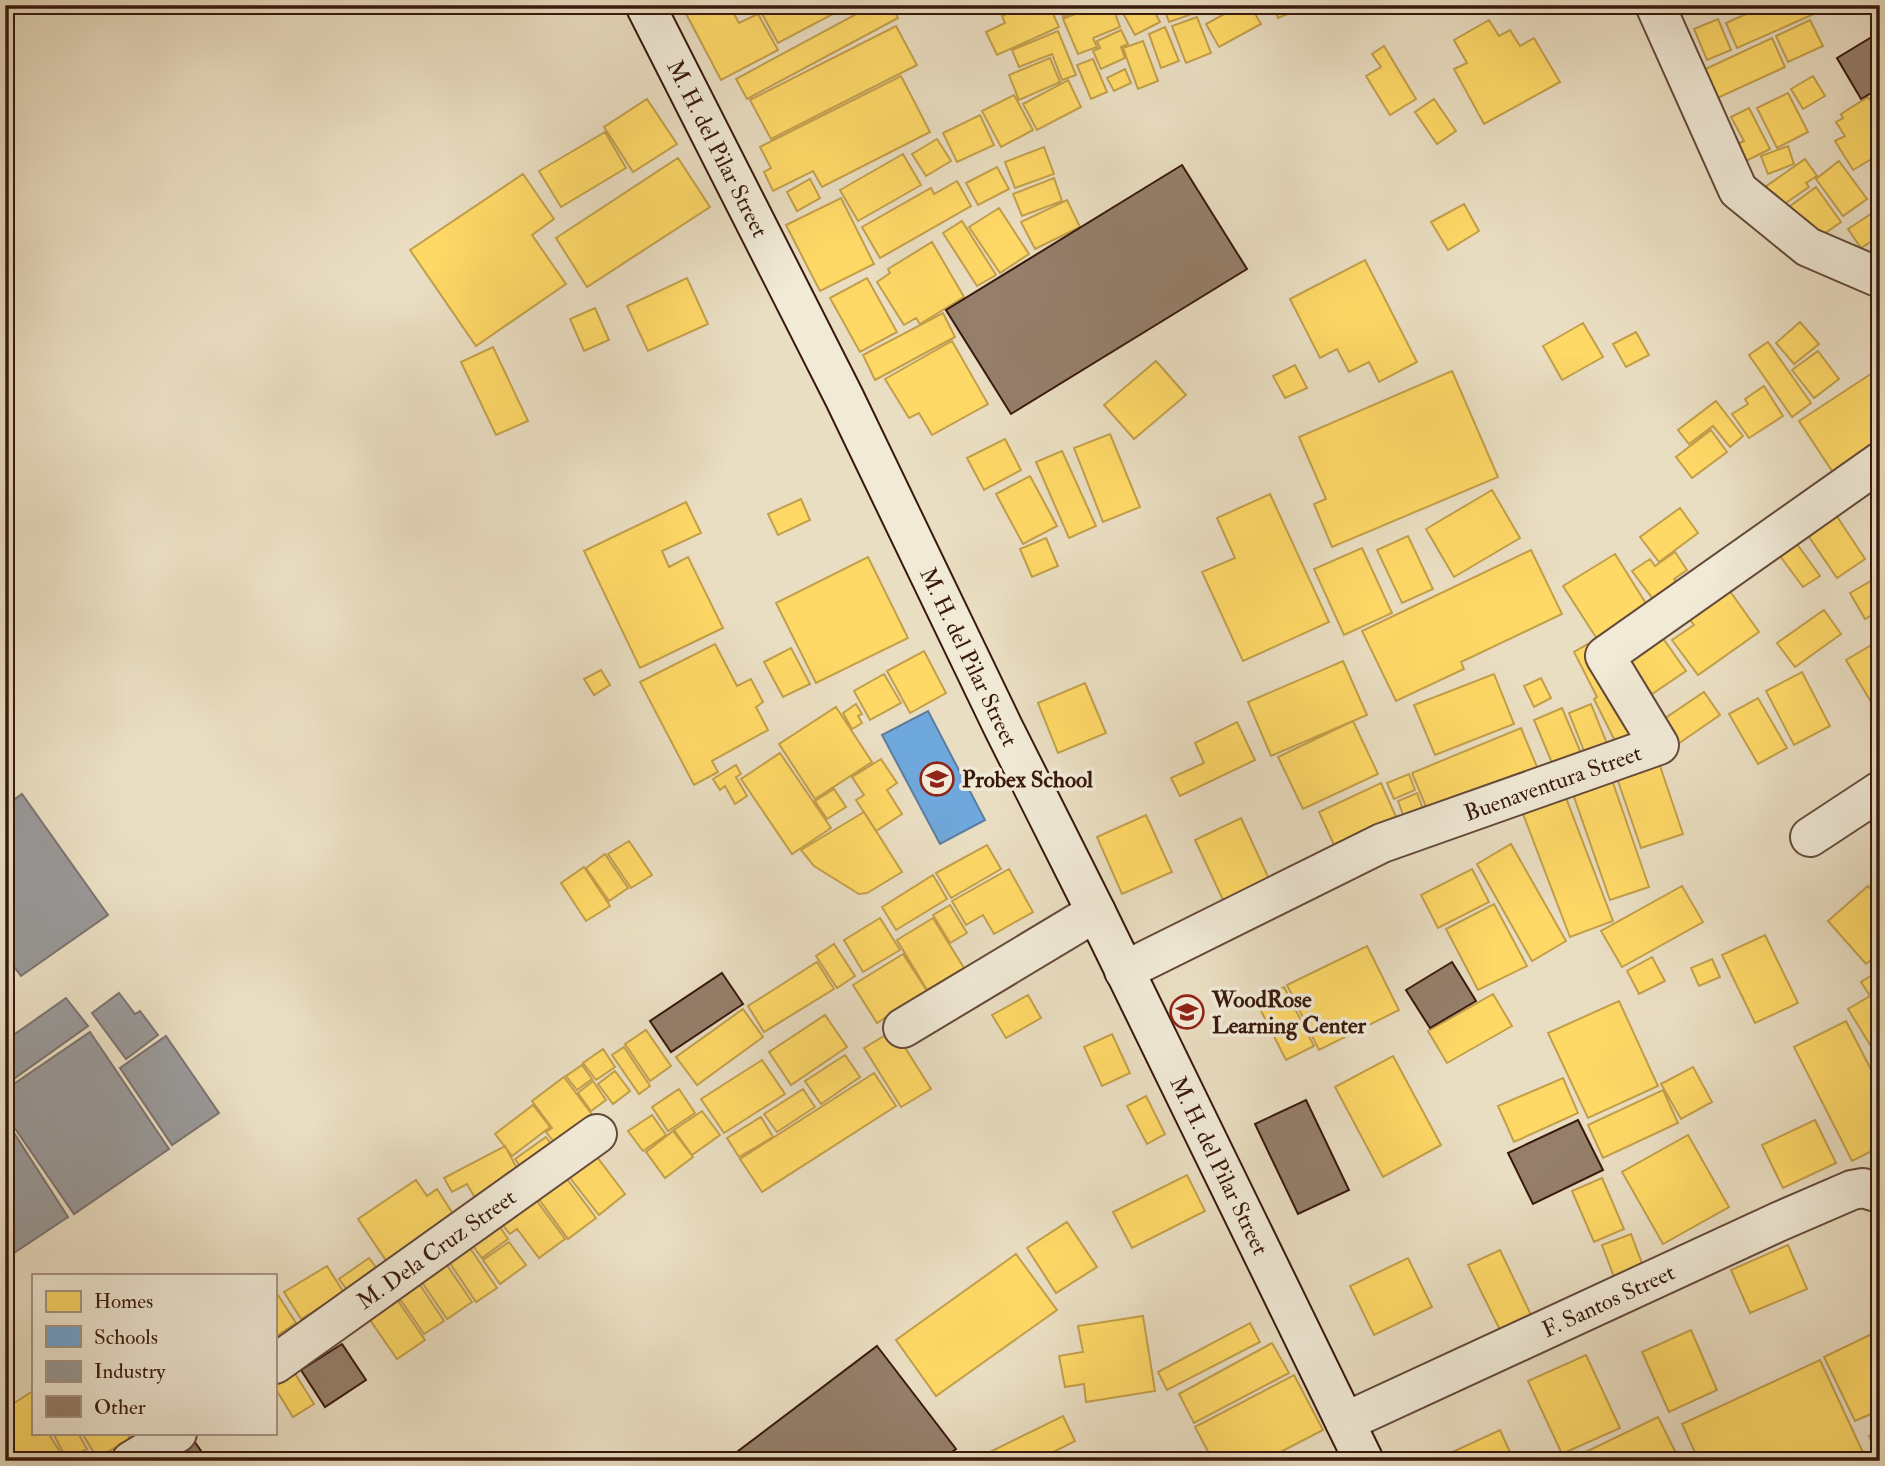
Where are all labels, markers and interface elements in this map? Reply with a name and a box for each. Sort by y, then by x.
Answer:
street label: M. H. del Pilar Street [661,55,775,242]
street label: M. H. del Pilar Street [914,563,1025,751]
street label: Buenaventura Street [1460,738,1645,827]
school or university icon: Probex School [918,760,956,798]
place label: Probex School [962,765,1094,794]
place label: WoodRose Learning Center [1211,985,1367,1041]
school or university icon: WoodRose Learning Center [1168,993,1206,1031]
street label: M. H. del Pilar Street [1164,1071,1276,1260]
street label: M. Dela Cruz Street [351,1182,521,1316]
street label: F. Santos Street [1537,1257,1679,1344]
legend [32,1274,276,1434]
text: Homes [94,1288,153,1315]
text: Schools [94,1324,158,1351]
text: Industry [94,1358,166,1385]
text: Other [94,1394,146,1421]

